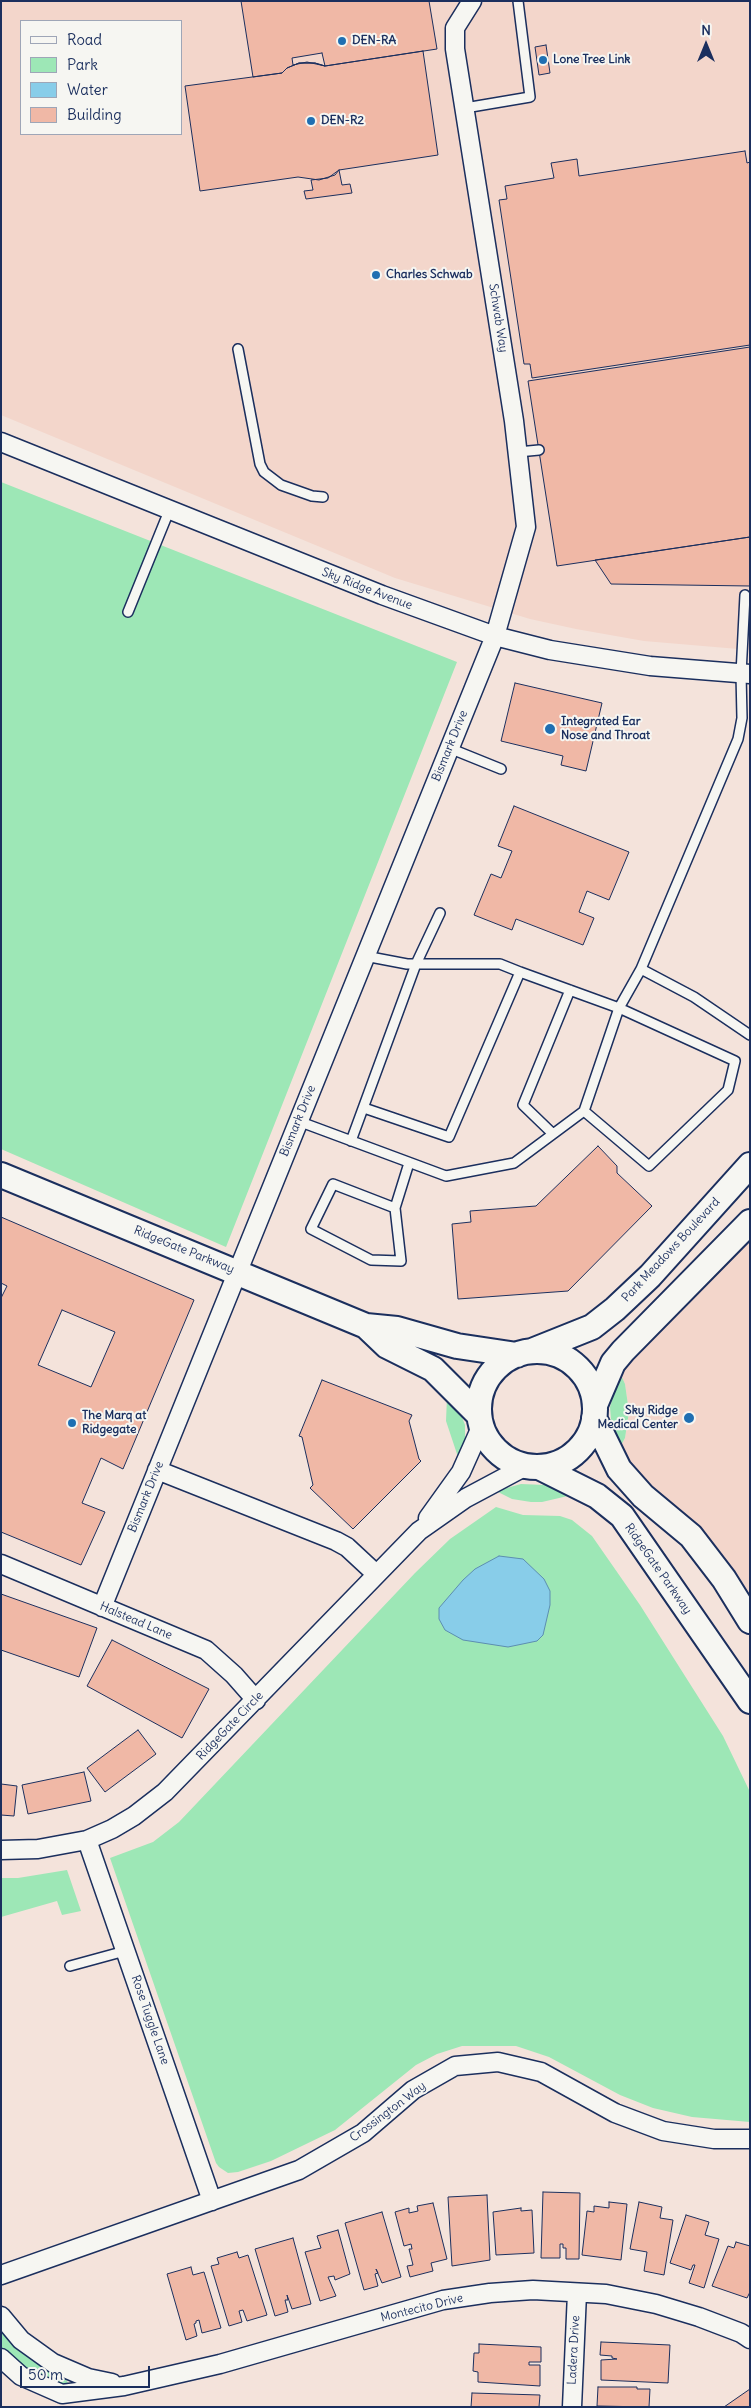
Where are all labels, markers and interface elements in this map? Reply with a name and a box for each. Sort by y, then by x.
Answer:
legend [20,20,182,135]
north arrow [681,20,731,70]
text: N [701,21,711,39]
text: Road [67,30,102,49]
place label: DEN-RA [352,34,396,48]
marker: DEN-RA [336,35,348,47]
place label: Lone Tree Link [553,53,630,67]
marker: Lone Tree Link [537,54,549,66]
text: Park [67,55,98,74]
text: Water [67,80,108,99]
text: Building [67,105,122,124]
place label: DEN-R2 [321,114,364,128]
marker: DEN-R2 [305,115,317,127]
place label: Charles Schwab [386,268,473,282]
marker: Charles Schwab [370,269,382,281]
street label: Schwab Way [485,283,511,353]
street label: Sky Ridge Avenue [320,565,414,613]
street label: Bismark Drive [429,708,471,784]
place label: Integrated Ear Nose and Throat [561,715,650,743]
marker: Integrated Ear Nose and Throat [543,722,557,736]
street label: Bismark Drive [277,1083,319,1159]
street label: Park Meadows Boulevard [619,1195,723,1305]
street label: RidgeGate Parkway [132,1223,236,1277]
place label: Sky Ridge Medical Center [598,1404,678,1432]
place label: The Marq at Ridgegate [82,1409,146,1437]
marker: Sky Ridge Medical Center [682,1411,696,1425]
marker: The Marq at Ridgegate [66,1417,78,1429]
street label: Bismark Drive [125,1459,167,1535]
street label: RidgeGate Parkway [621,1521,695,1617]
street label: Halstead Lane [98,1599,174,1643]
street label: RidgeGate Circle [194,1689,266,1763]
street label: Rose Tuggle Lane [128,1973,172,2067]
street label: Crossington Way [347,2079,429,2145]
street label: Montecito Drive [379,2291,465,2325]
street label: Ladera Drive [565,2315,583,2385]
scale bar [22,2356,152,2388]
text: 50 m [28,2365,63,2384]

